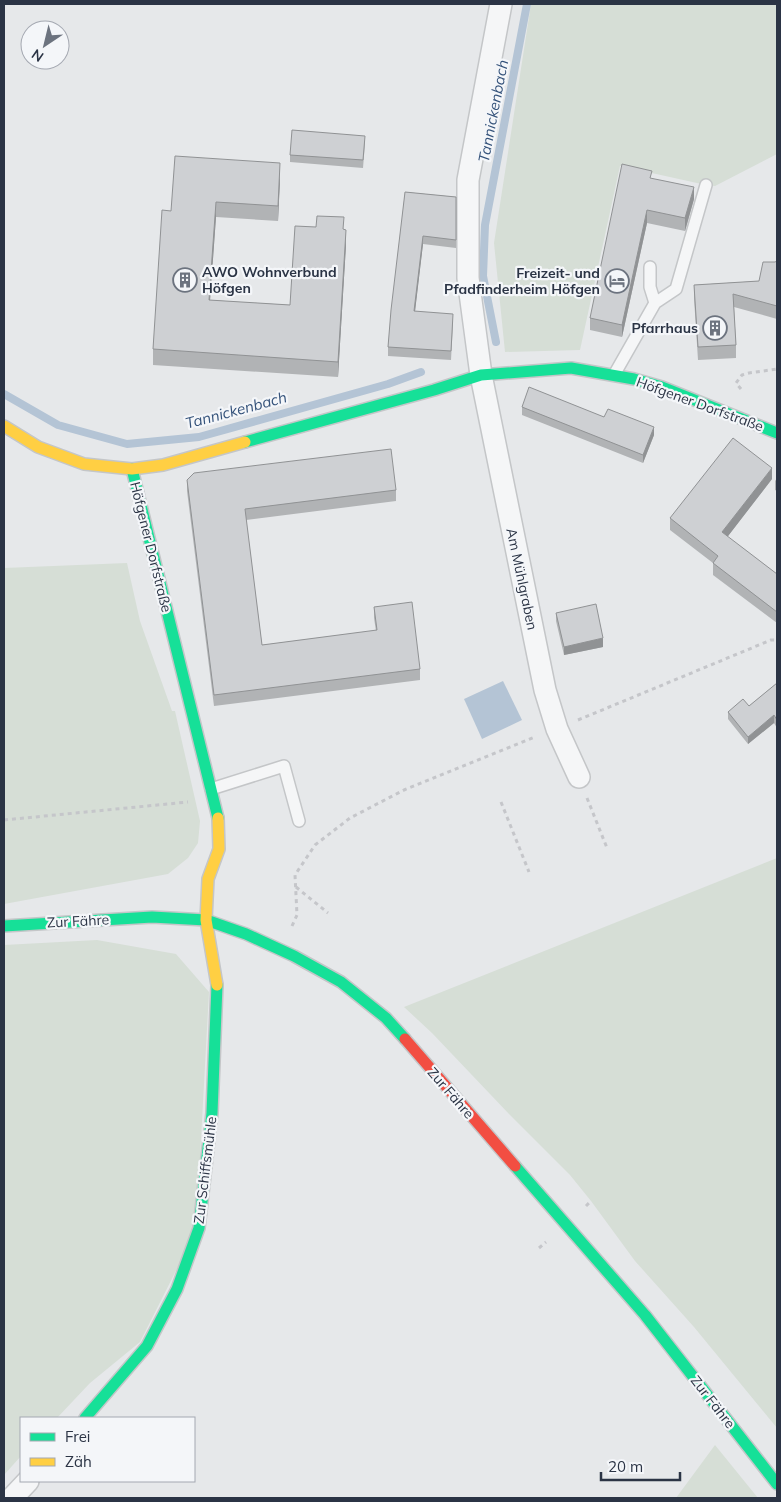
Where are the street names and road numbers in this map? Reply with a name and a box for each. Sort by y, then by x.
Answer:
street label: Höfgener Dorfstraße [634,373,766,435]
street label: Höfgener Dorfstraße [126,480,176,614]
street label: Am Mühlgraben [502,526,542,632]
street label: Zur Fähre [47,910,109,932]
street label: Zur Fähre [424,1064,478,1122]
street label: Zur Schiffsmühle [189,1115,221,1225]
street label: Zur Fähre [687,1372,739,1432]

